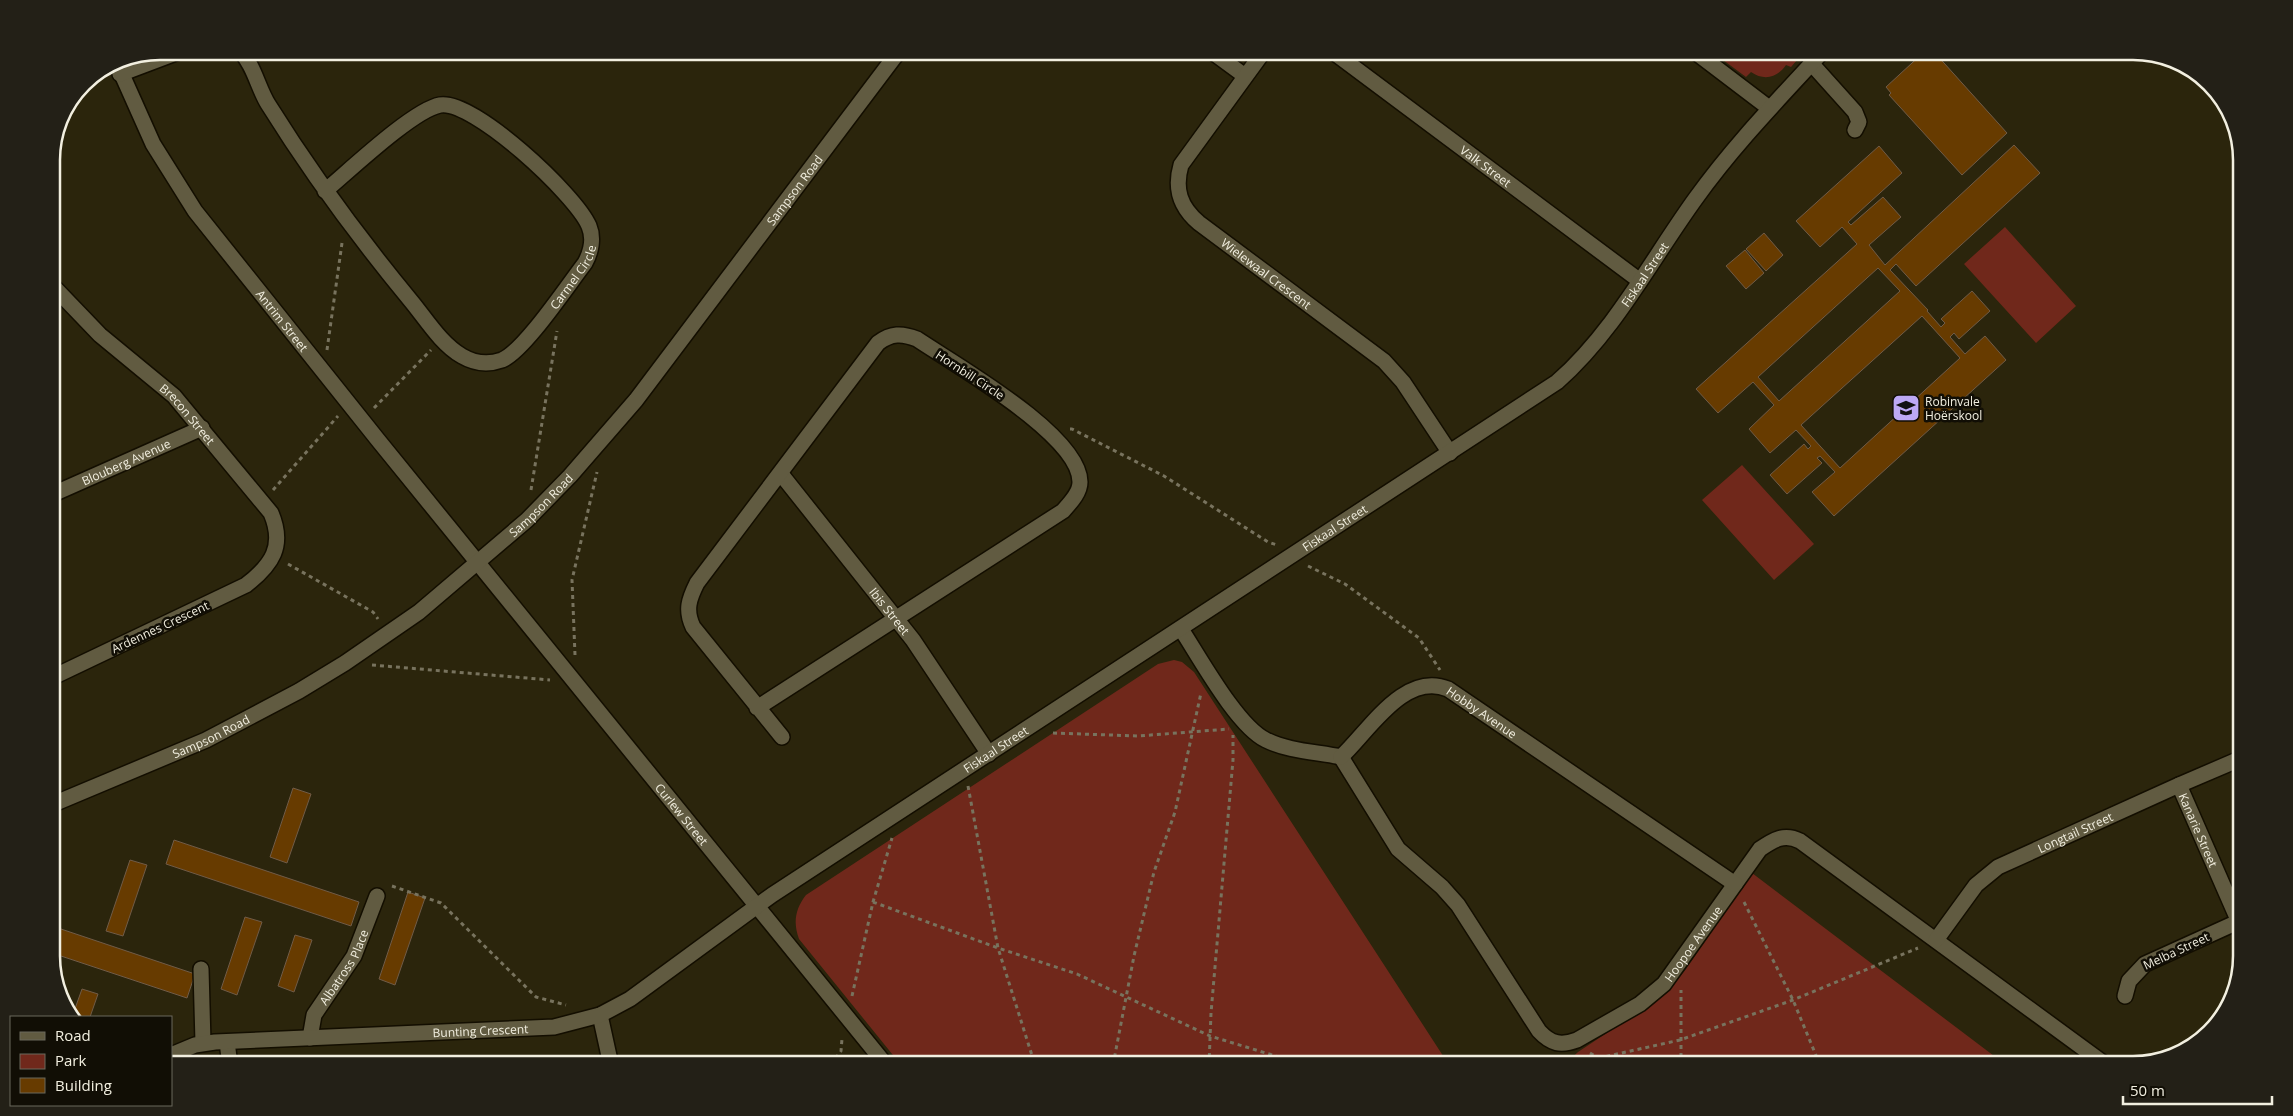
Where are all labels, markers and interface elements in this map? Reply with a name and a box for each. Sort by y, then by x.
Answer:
street label: Valk Street [1457,141,1515,191]
street label: Sampson Road [762,151,826,229]
street label: Wielewaal Crescent [1218,234,1315,313]
street label: Fiskaal Street [1617,239,1672,310]
street label: Carmel Circle [545,243,600,313]
street label: Antrim Street [252,286,312,355]
street label: Hornbill Circle [932,346,1008,404]
street label: Brecon Street [156,379,219,448]
school or university icon: Robinvale Hoërskool [1891,393,1921,423]
place label: Robinvale Hoërskool [1925,393,1982,424]
street label: Blouberg Avenue [79,434,173,489]
street label: Sampson Road [505,470,576,541]
street label: Fiskaal Street [1299,500,1370,555]
street label: Ibis Street [866,584,914,638]
street label: Ardennes Crescent [108,597,212,657]
street label: Hobby Avenue [1443,682,1521,742]
street label: Sampson Road [170,710,252,762]
street label: Fiskaal Street [960,722,1031,776]
street label: Curlew Street [652,779,712,849]
street label: Kanarie Street [2175,790,2222,870]
street label: Longtail Street [2035,808,2115,857]
street label: Hoopoe Avenue [1660,902,1726,985]
street label: Albatross Place [315,927,372,1008]
street label: Melba Street [2140,928,2212,974]
legend [10,1016,172,1106]
street label: Bunting Crescent [432,1020,529,1041]
text: Road [55,1025,91,1045]
text: Park [55,1050,86,1070]
scale bar [2123,1074,2272,1106]
text: Building [55,1075,112,1095]
text: 50 m [2130,1080,2165,1100]

